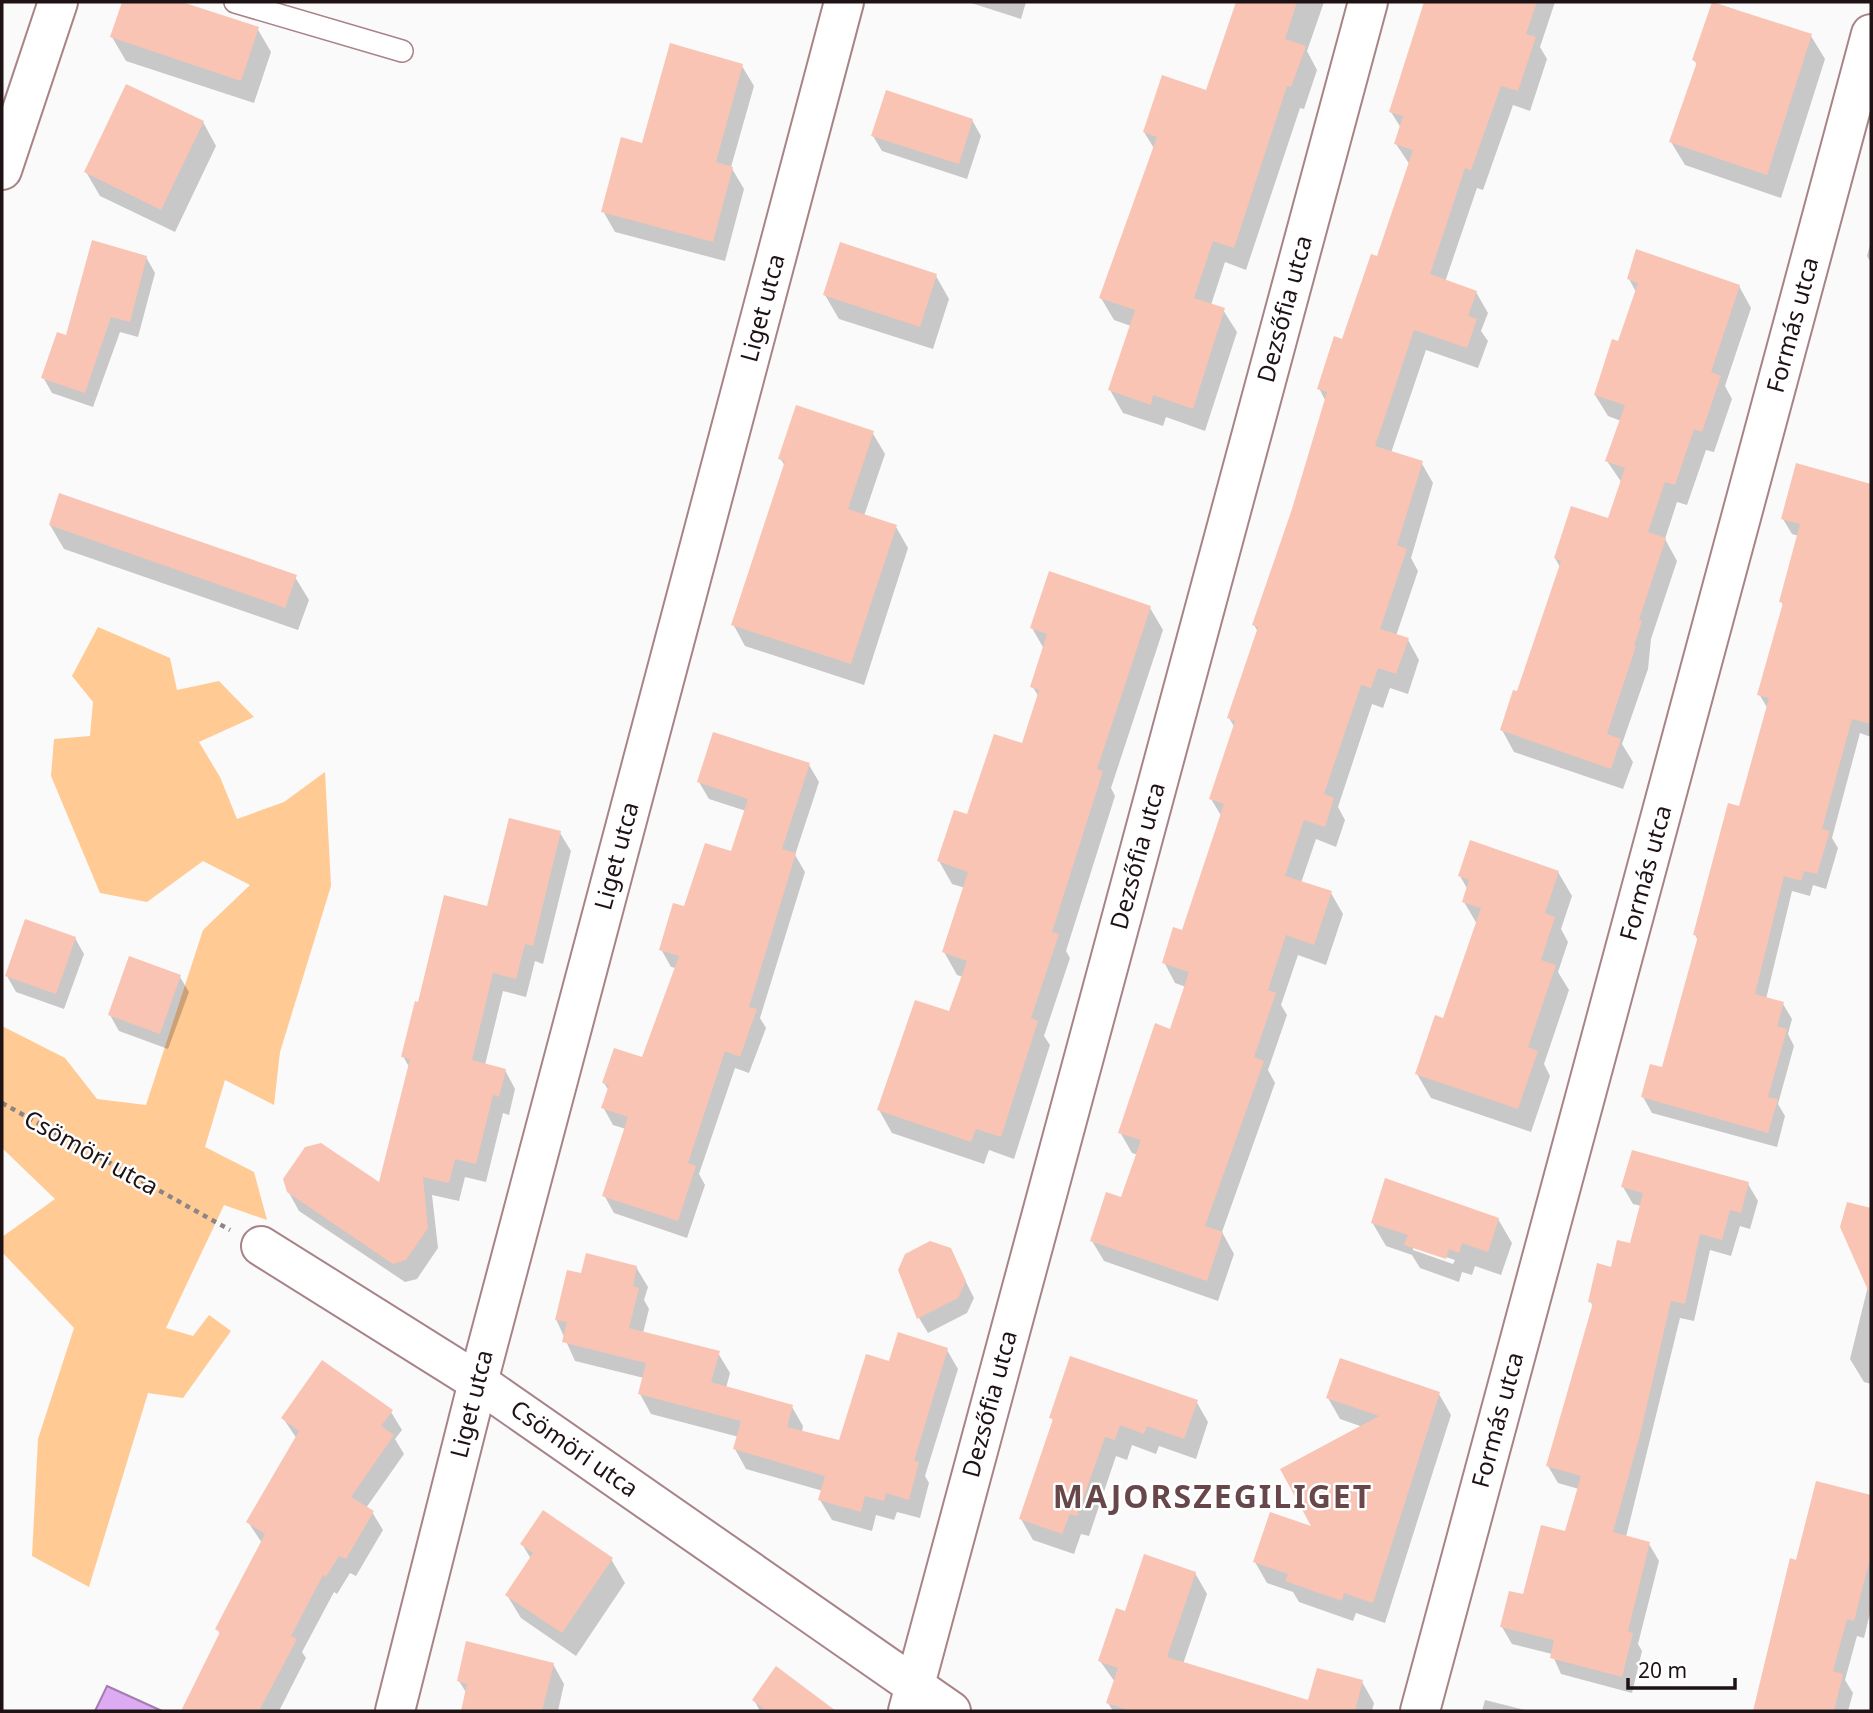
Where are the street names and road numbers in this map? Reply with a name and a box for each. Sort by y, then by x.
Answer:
street label: Dezsőfia utca [1248,232,1319,386]
street label: Liget utca [731,250,792,365]
street label: Formás utca [1758,253,1825,396]
street label: Dezsőfia utca [1101,779,1172,933]
street label: Liget utca [585,798,646,913]
street label: Formás utca [1611,801,1678,944]
street label: Csömöri utca [19,1101,165,1202]
street label: Dezsőfia utca [953,1327,1024,1481]
street label: Liget utca [441,1346,500,1461]
street label: Formás utca [1463,1348,1530,1491]
street label: Csömöri utca [504,1392,645,1504]

